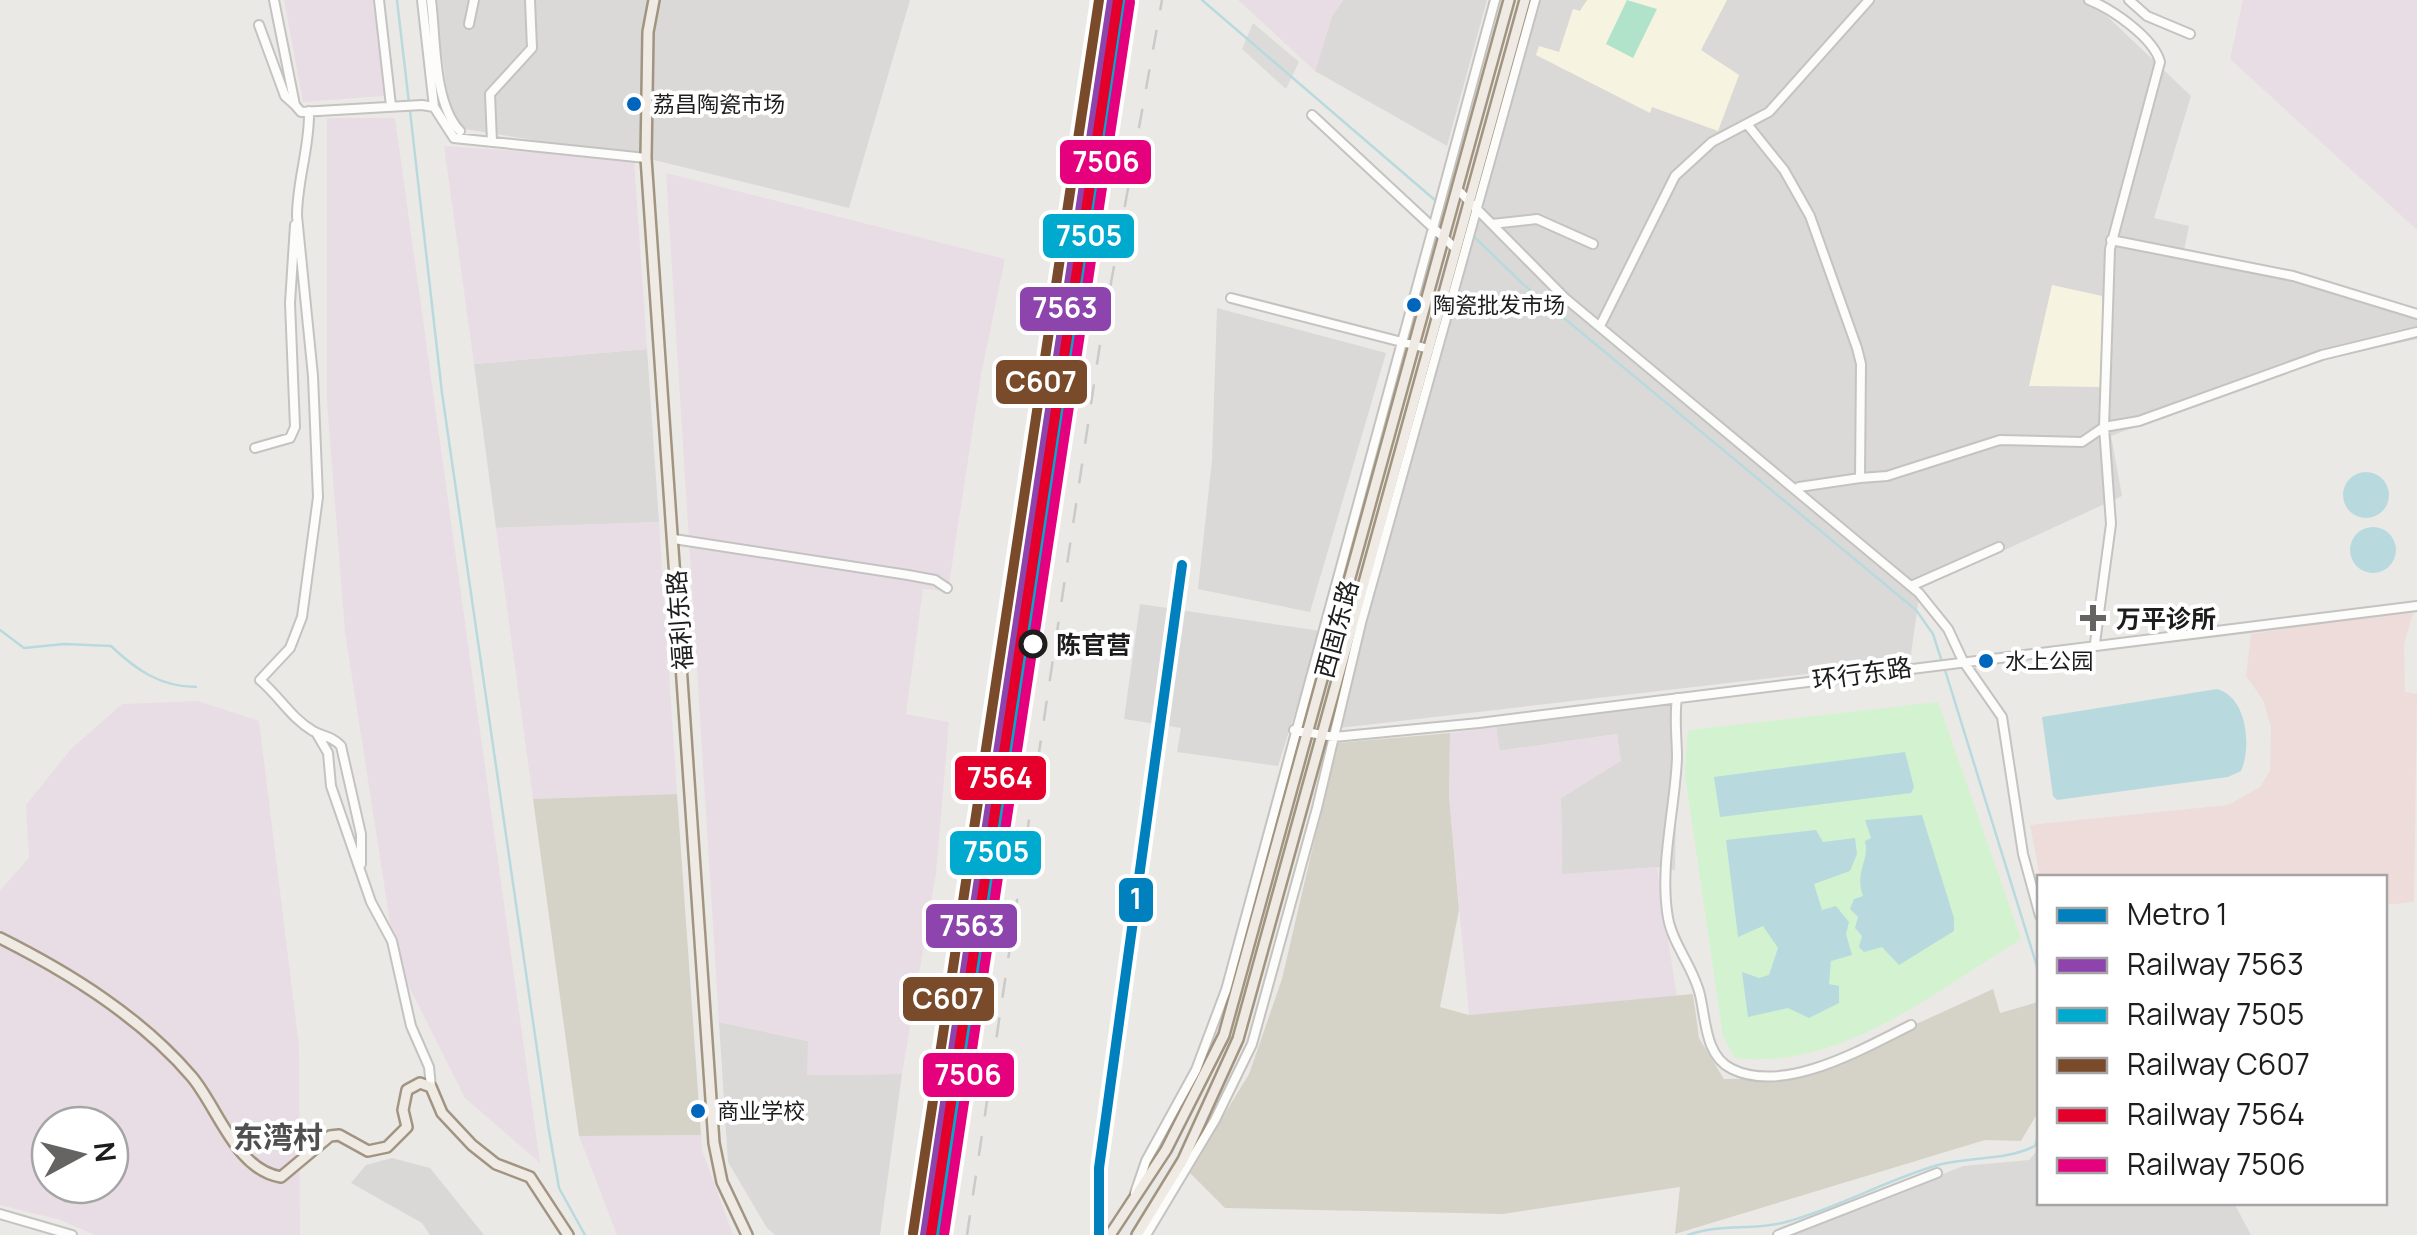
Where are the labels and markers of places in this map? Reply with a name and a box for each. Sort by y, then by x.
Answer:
place label: 荔昌陶瓷市场 [653,89,785,119]
marker: 荔昌陶瓷市场 [624,94,644,114]
place label: 陶瓷批发市场 [1433,290,1565,320]
marker: 陶瓷批发市场 [1404,295,1424,315]
place label: 万平诊所 [2116,601,2216,636]
marker: 万平诊所 [2080,605,2106,631]
place label: 陈官营 [1056,627,1131,662]
marker: 陈官营 [1020,631,1046,657]
place label: 水上公园 [2005,646,2093,676]
marker: 水上公园 [1976,651,1996,671]
place label: 商业学校 [717,1096,805,1126]
marker: 商业学校 [688,1101,708,1121]

